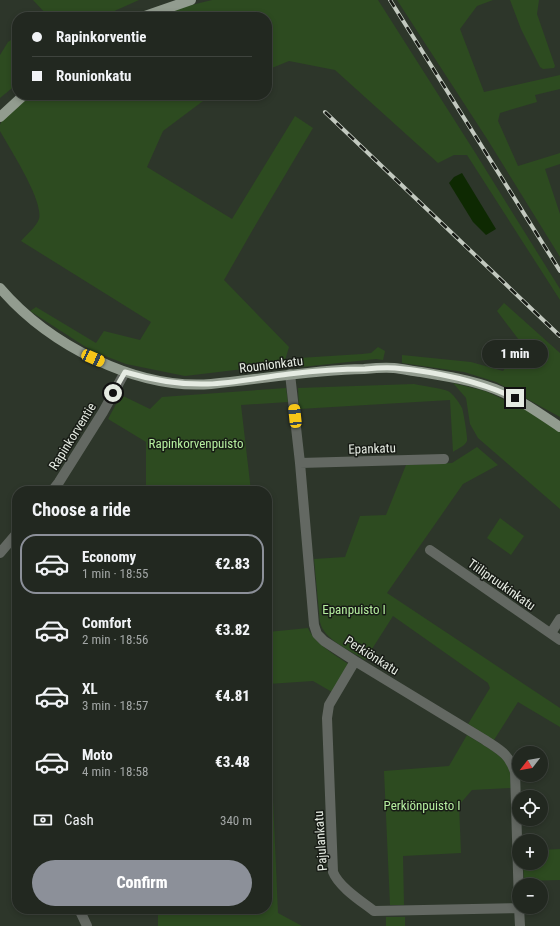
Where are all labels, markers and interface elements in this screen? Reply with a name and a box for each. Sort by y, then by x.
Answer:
text: Rapinkorventie [56,28,146,46]
text: Rounionkatu [56,67,131,85]
callout: 1 min [482,340,548,368]
text: 1 min [501,346,529,361]
car [80,348,106,368]
street label: Rounionkatu [238,353,304,376]
route start [104,384,122,402]
route end [506,389,524,407]
street label: Rapinkorventie [46,400,99,472]
car [288,403,302,429]
park label: Rapinkorvenpuisto [149,436,244,451]
street label: Epankatu [348,440,396,457]
text: Choose a ride [32,499,131,520]
icon: car [34,546,70,582]
text: Economy [82,548,136,566]
text: €2.83 [215,555,250,573]
street label: Tiilipruukinkatu [465,556,538,613]
text: 1 min · 18:55 [82,566,148,581]
park label: Epanpuisto I [322,602,386,617]
icon: car [34,612,70,648]
text: Comfort [82,614,131,632]
text: €3.82 [215,621,250,639]
text: 2 min · 18:56 [82,632,148,647]
street label: Perkiönkatu [342,633,402,678]
icon: car [34,678,70,714]
text: XL [82,680,98,698]
text: €4.81 [215,687,250,705]
text: 3 min · 18:57 [82,698,148,713]
icon: car [34,744,70,780]
text: Moto [82,746,113,764]
north arrow [512,746,548,782]
map controls [512,746,548,914]
text: €3.48 [215,753,250,771]
text: 4 min · 18:58 [82,764,148,779]
button: locate [512,790,548,826]
park label: Perkiönpuisto I [384,798,460,813]
icon: cash [32,809,54,831]
street label: Pajulankatu [311,810,330,872]
text: Cash [64,811,94,829]
text: 340 m [220,813,252,828]
button: + [512,834,548,870]
button: Confirm [32,860,252,906]
button: − [512,878,548,914]

